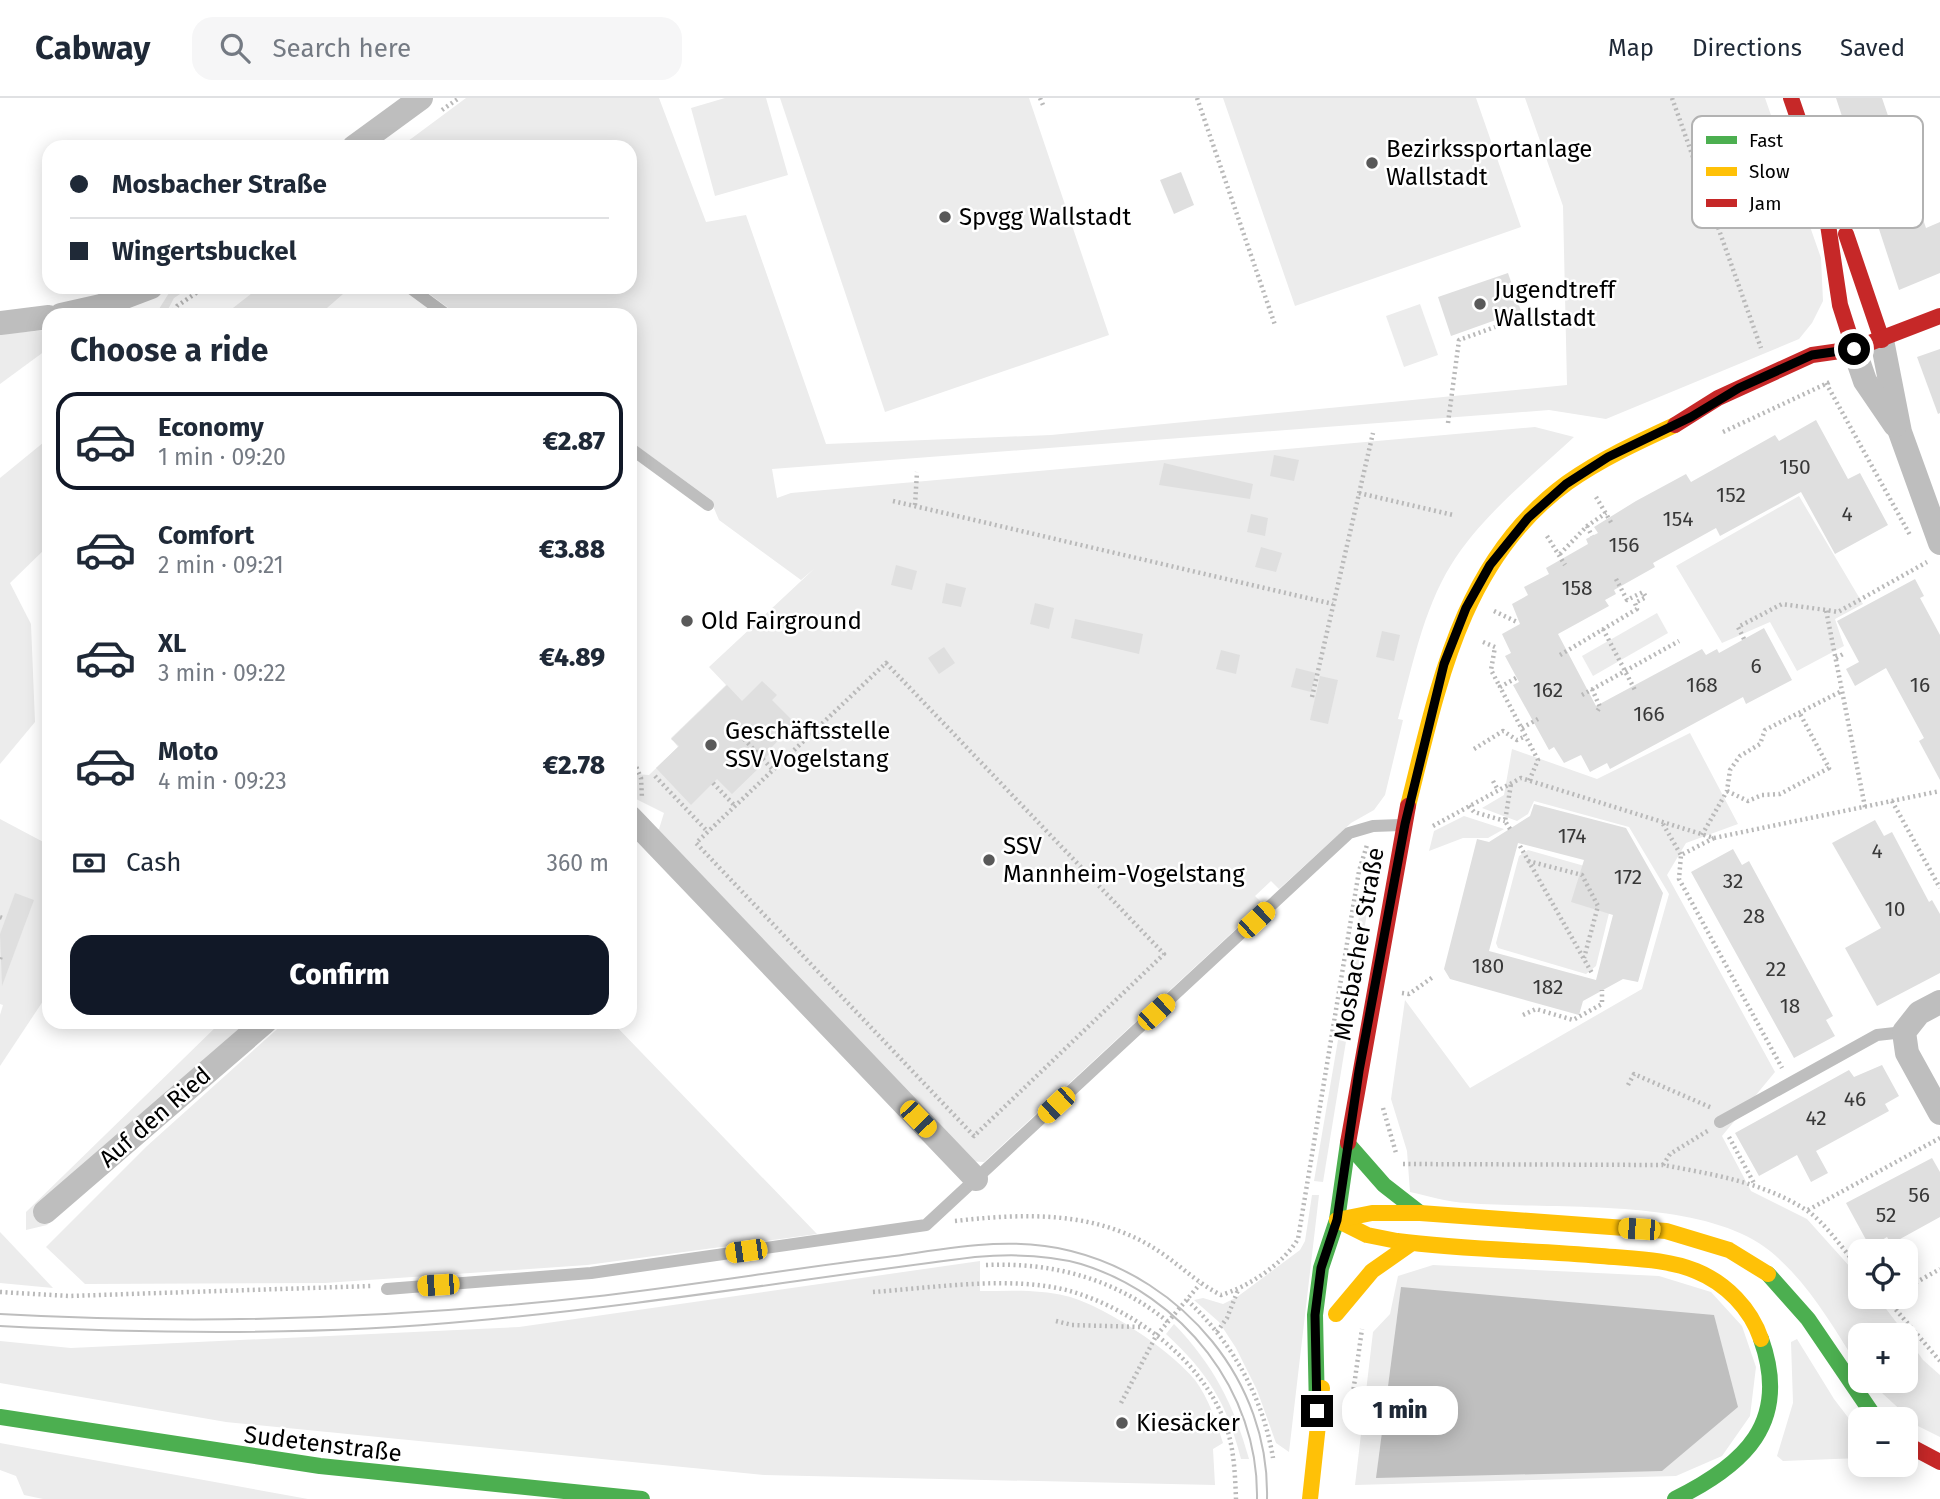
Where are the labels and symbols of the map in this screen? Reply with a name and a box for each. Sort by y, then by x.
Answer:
legend [1692,116,1923,228]
text: Fast [1749,129,1783,152]
place label: Bezirkssportanlage Wallstadt [1386,135,1592,191]
marker: Bezirkssportanlage Wallstadt [1364,155,1380,171]
text: Slow [1749,160,1790,183]
text: Jam [1749,192,1781,215]
place label: Spvgg Wallstadt [959,203,1131,231]
marker: Spvgg Wallstadt [937,209,953,225]
place label: Jugendtreff Wallstadt [1494,276,1617,332]
marker: Jugendtreff Wallstadt [1472,296,1488,312]
route start [1838,333,1870,365]
house number: 150 [1779,454,1811,480]
house number: 152 [1716,482,1746,508]
house number: 4 [1841,501,1853,527]
house number: 154 [1663,506,1693,532]
house number: 156 [1609,532,1639,558]
house number: 158 [1561,575,1593,601]
place label: Old Fairground [701,607,862,635]
marker: Old Fairground [679,613,695,629]
house number: 6 [1750,653,1762,679]
house number: 168 [1686,672,1718,698]
house number: 16 [1910,672,1930,698]
house number: 162 [1533,677,1563,703]
house number: 166 [1633,701,1665,727]
place label: Geschäftsstelle SSV Vogelstang [725,717,890,773]
marker: Geschäftsstelle SSV Vogelstang [703,737,719,753]
house number: 174 [1558,823,1586,849]
place label: SSV Mannheim-Vogelstang [1003,832,1245,888]
house number: 4 [1871,838,1883,864]
street label: Mosbacher Straße [1328,845,1390,1043]
marker: SSV Mannheim-Vogelstang [981,852,997,868]
house number: 172 [1614,864,1642,890]
house number: 32 [1723,868,1743,894]
house number: 10 [1885,896,1905,922]
car [1234,898,1279,942]
house number: 28 [1743,903,1765,929]
house number: 180 [1472,953,1504,979]
house number: 22 [1766,956,1786,982]
house number: 182 [1533,974,1563,1000]
car [1134,990,1179,1034]
house number: 18 [1780,993,1800,1019]
street label: Auf den Ried [93,1061,217,1173]
car [1034,1083,1079,1127]
house number: 46 [1844,1086,1866,1112]
car [896,1097,941,1141]
house number: 42 [1805,1105,1827,1131]
house number: 56 [1908,1182,1930,1208]
house number: 52 [1876,1202,1896,1228]
car [1618,1217,1661,1241]
car [724,1238,769,1264]
car [417,1273,460,1297]
callout: 1 min [1342,1386,1457,1436]
route end [1301,1395,1333,1427]
place label: Kiesäcker [1136,1409,1241,1437]
marker: Kiesäcker [1114,1415,1130,1431]
street label: Sudetenstraße [243,1420,403,1468]

